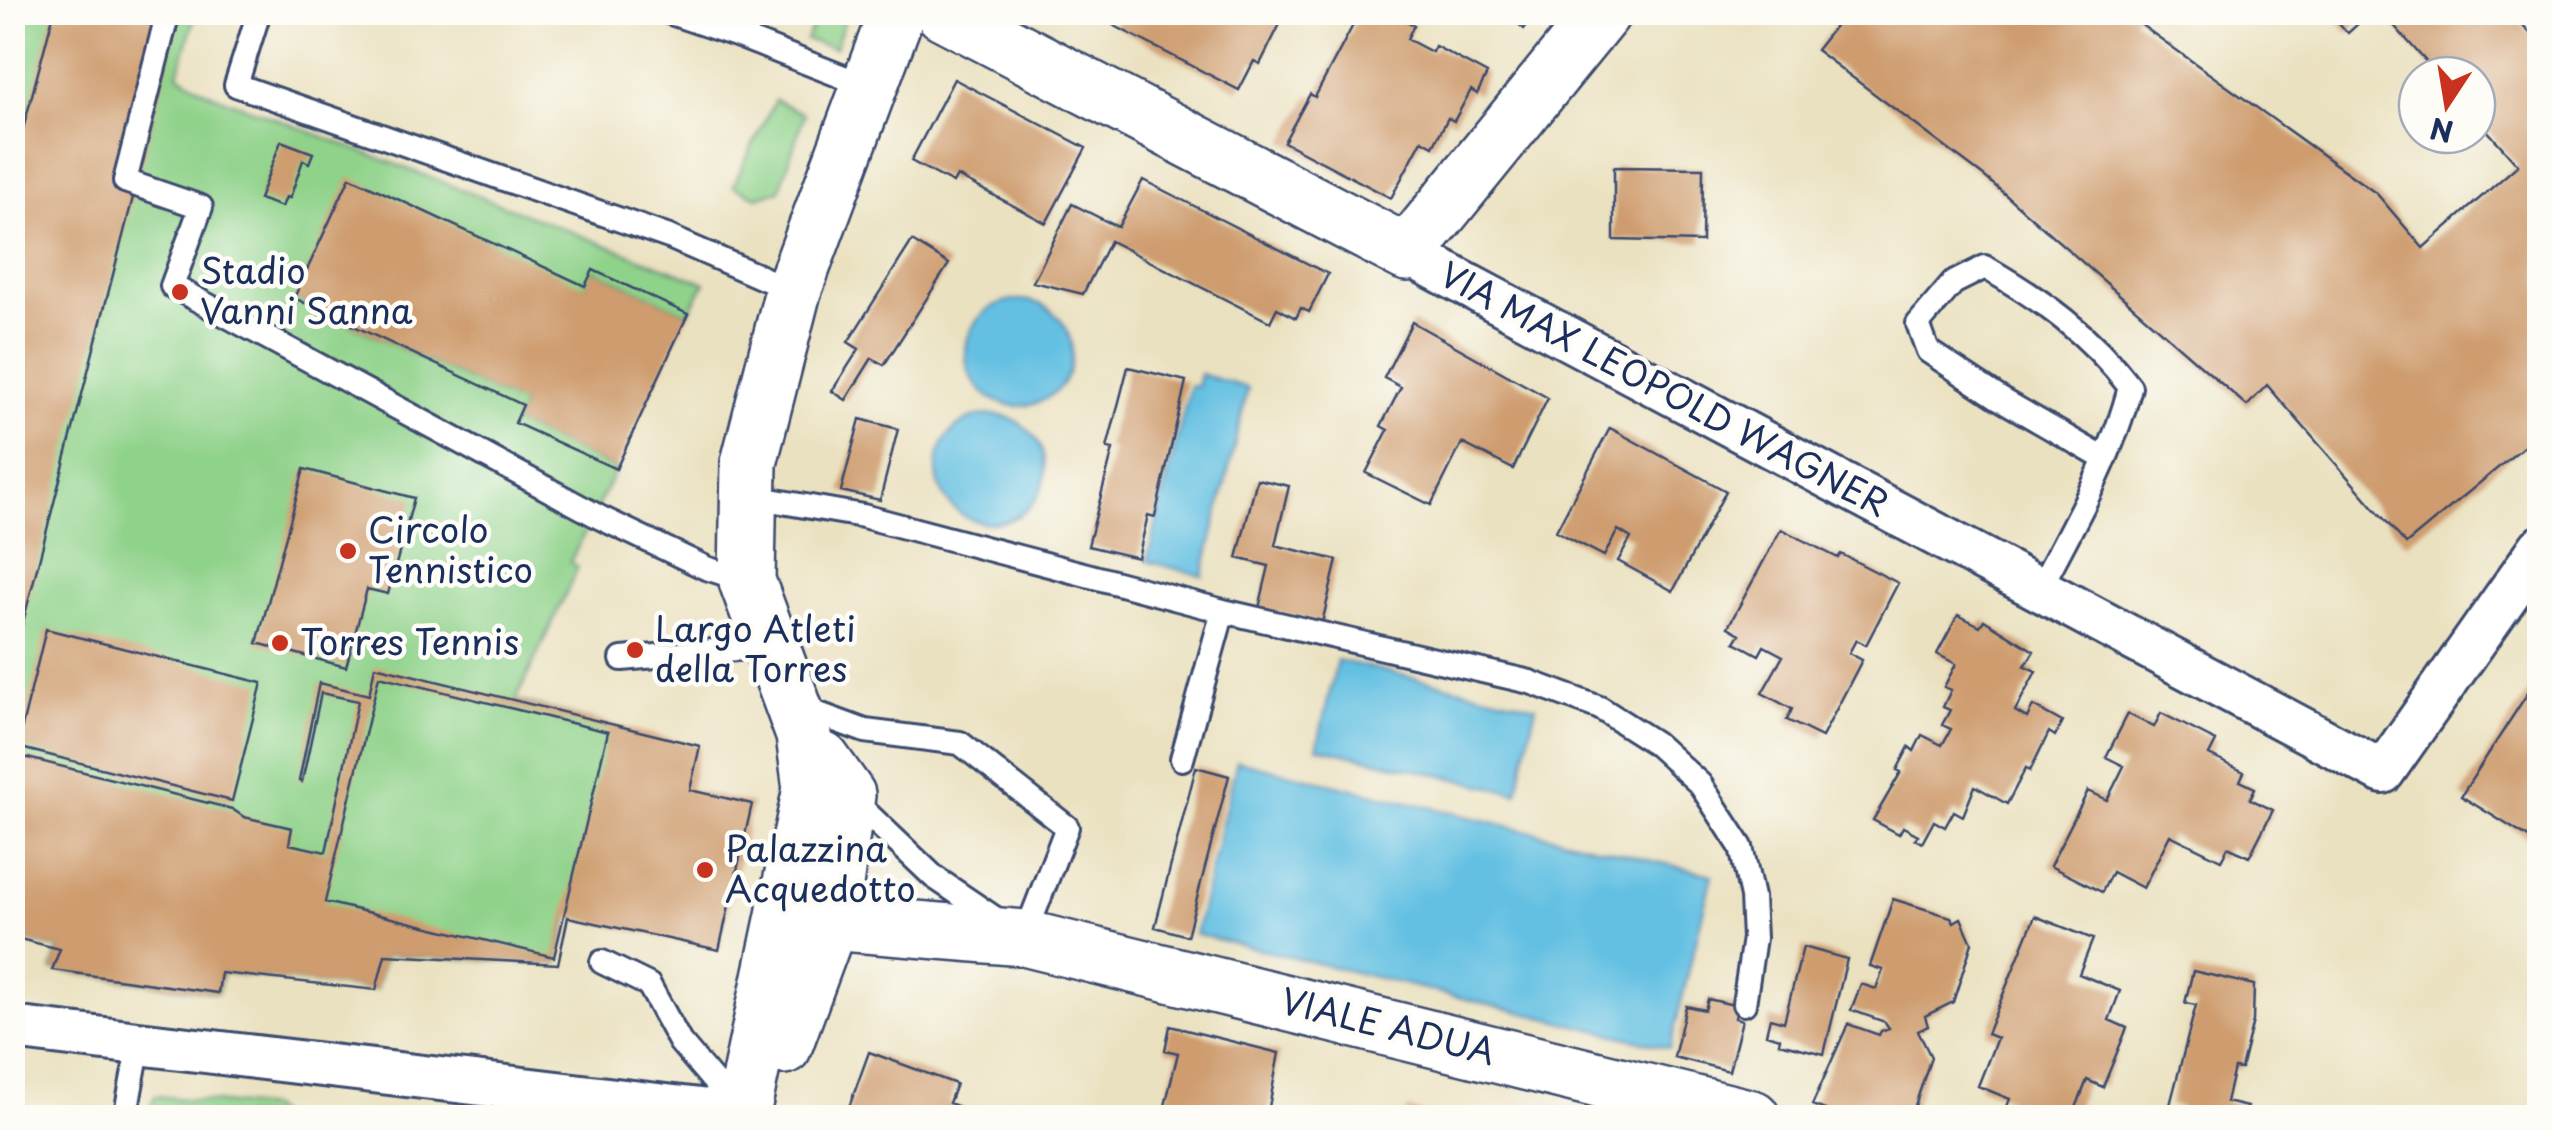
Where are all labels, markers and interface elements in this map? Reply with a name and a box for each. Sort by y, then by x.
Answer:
north arrow [2397,55,2497,155]
text: N [2426,108,2457,154]
place label: Stadio Vanni Sanna [200,243,413,336]
street label: VIA MAX LEOPOLD WAGNER [1431,246,1899,529]
marker: Stadio Vanni Sanna [169,281,191,303]
place label: Circolo Tennistico [368,502,533,595]
marker: Circolo Tennistico [337,540,359,562]
place label: Largo Atleti della Torres [655,601,856,694]
place label: Torres Tennis [300,614,519,667]
marker: Torres Tennis [269,632,291,654]
marker: Largo Atleti della Torres [624,639,646,661]
place label: Palazzina Acquedotto [725,821,916,914]
marker: Palazzina Acquedotto [694,859,716,881]
street label: VIALE ADUA [1276,972,1501,1077]

